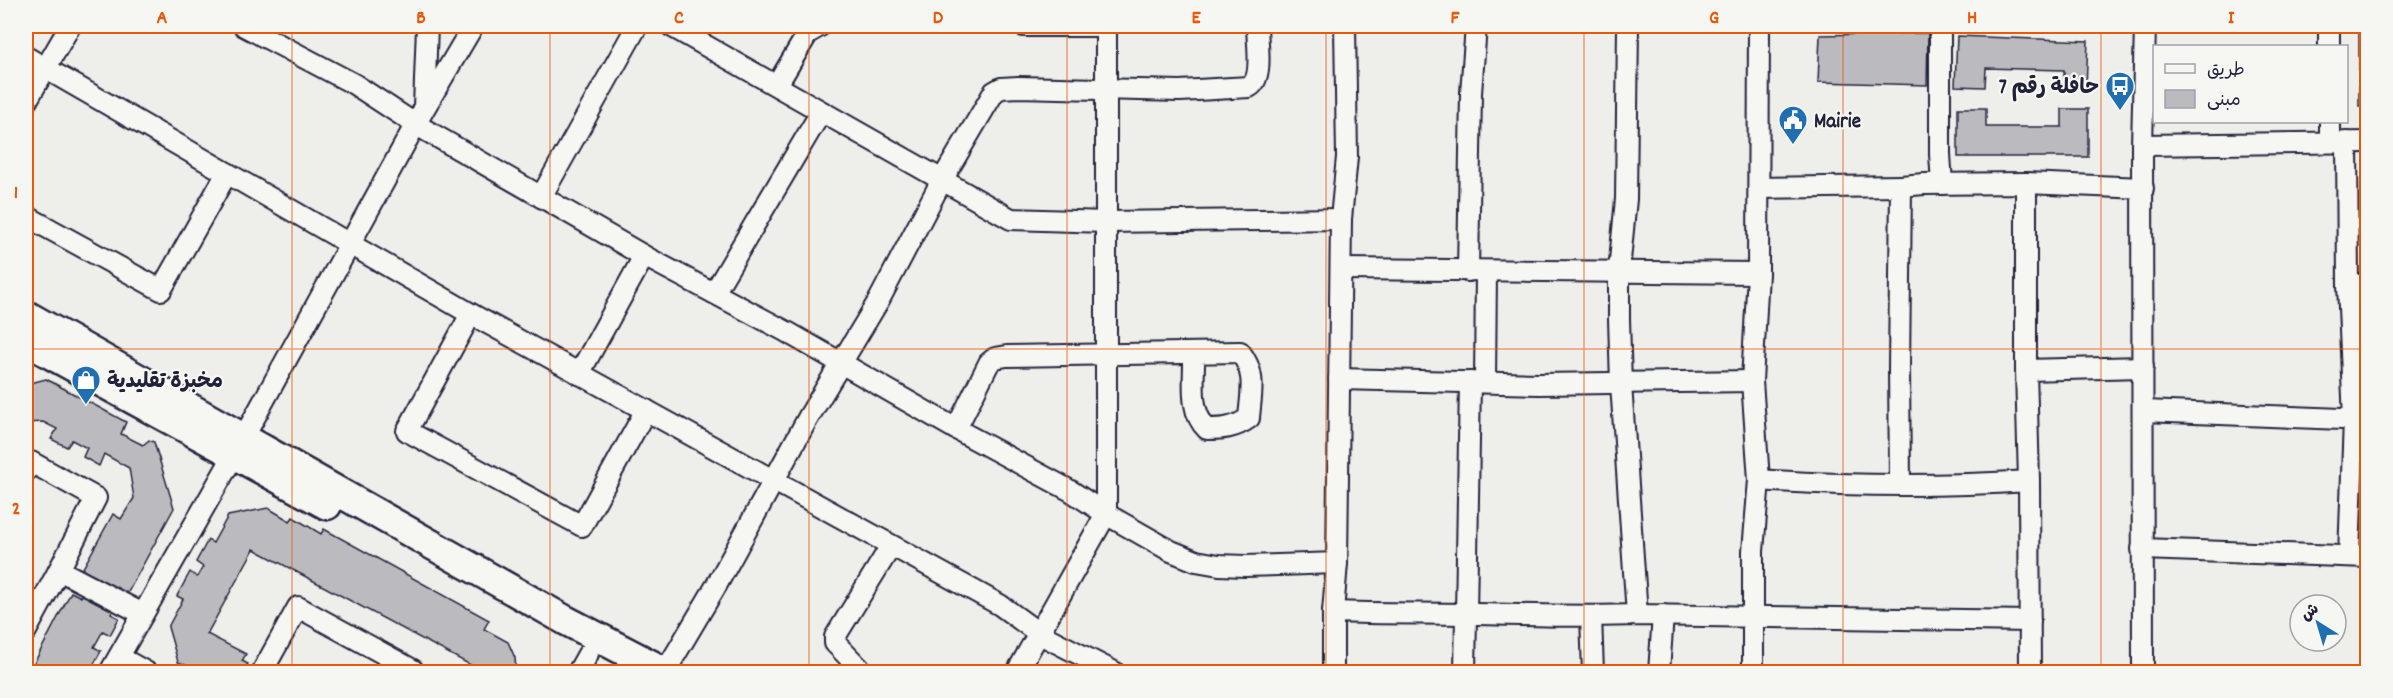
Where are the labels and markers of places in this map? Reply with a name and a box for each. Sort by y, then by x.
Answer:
bus stop icon: حافلة رقم 7 [2104,70,2136,112]
place label: حافلة رقم 7 [1999,74,2099,104]
public building icon: Mairie [1777,104,1809,146]
place label: Mairie [1814,108,1861,138]
shop icon: مخبزة تقليدية [70,364,102,406]
place label: مخبزة تقليدية [107,368,223,398]

